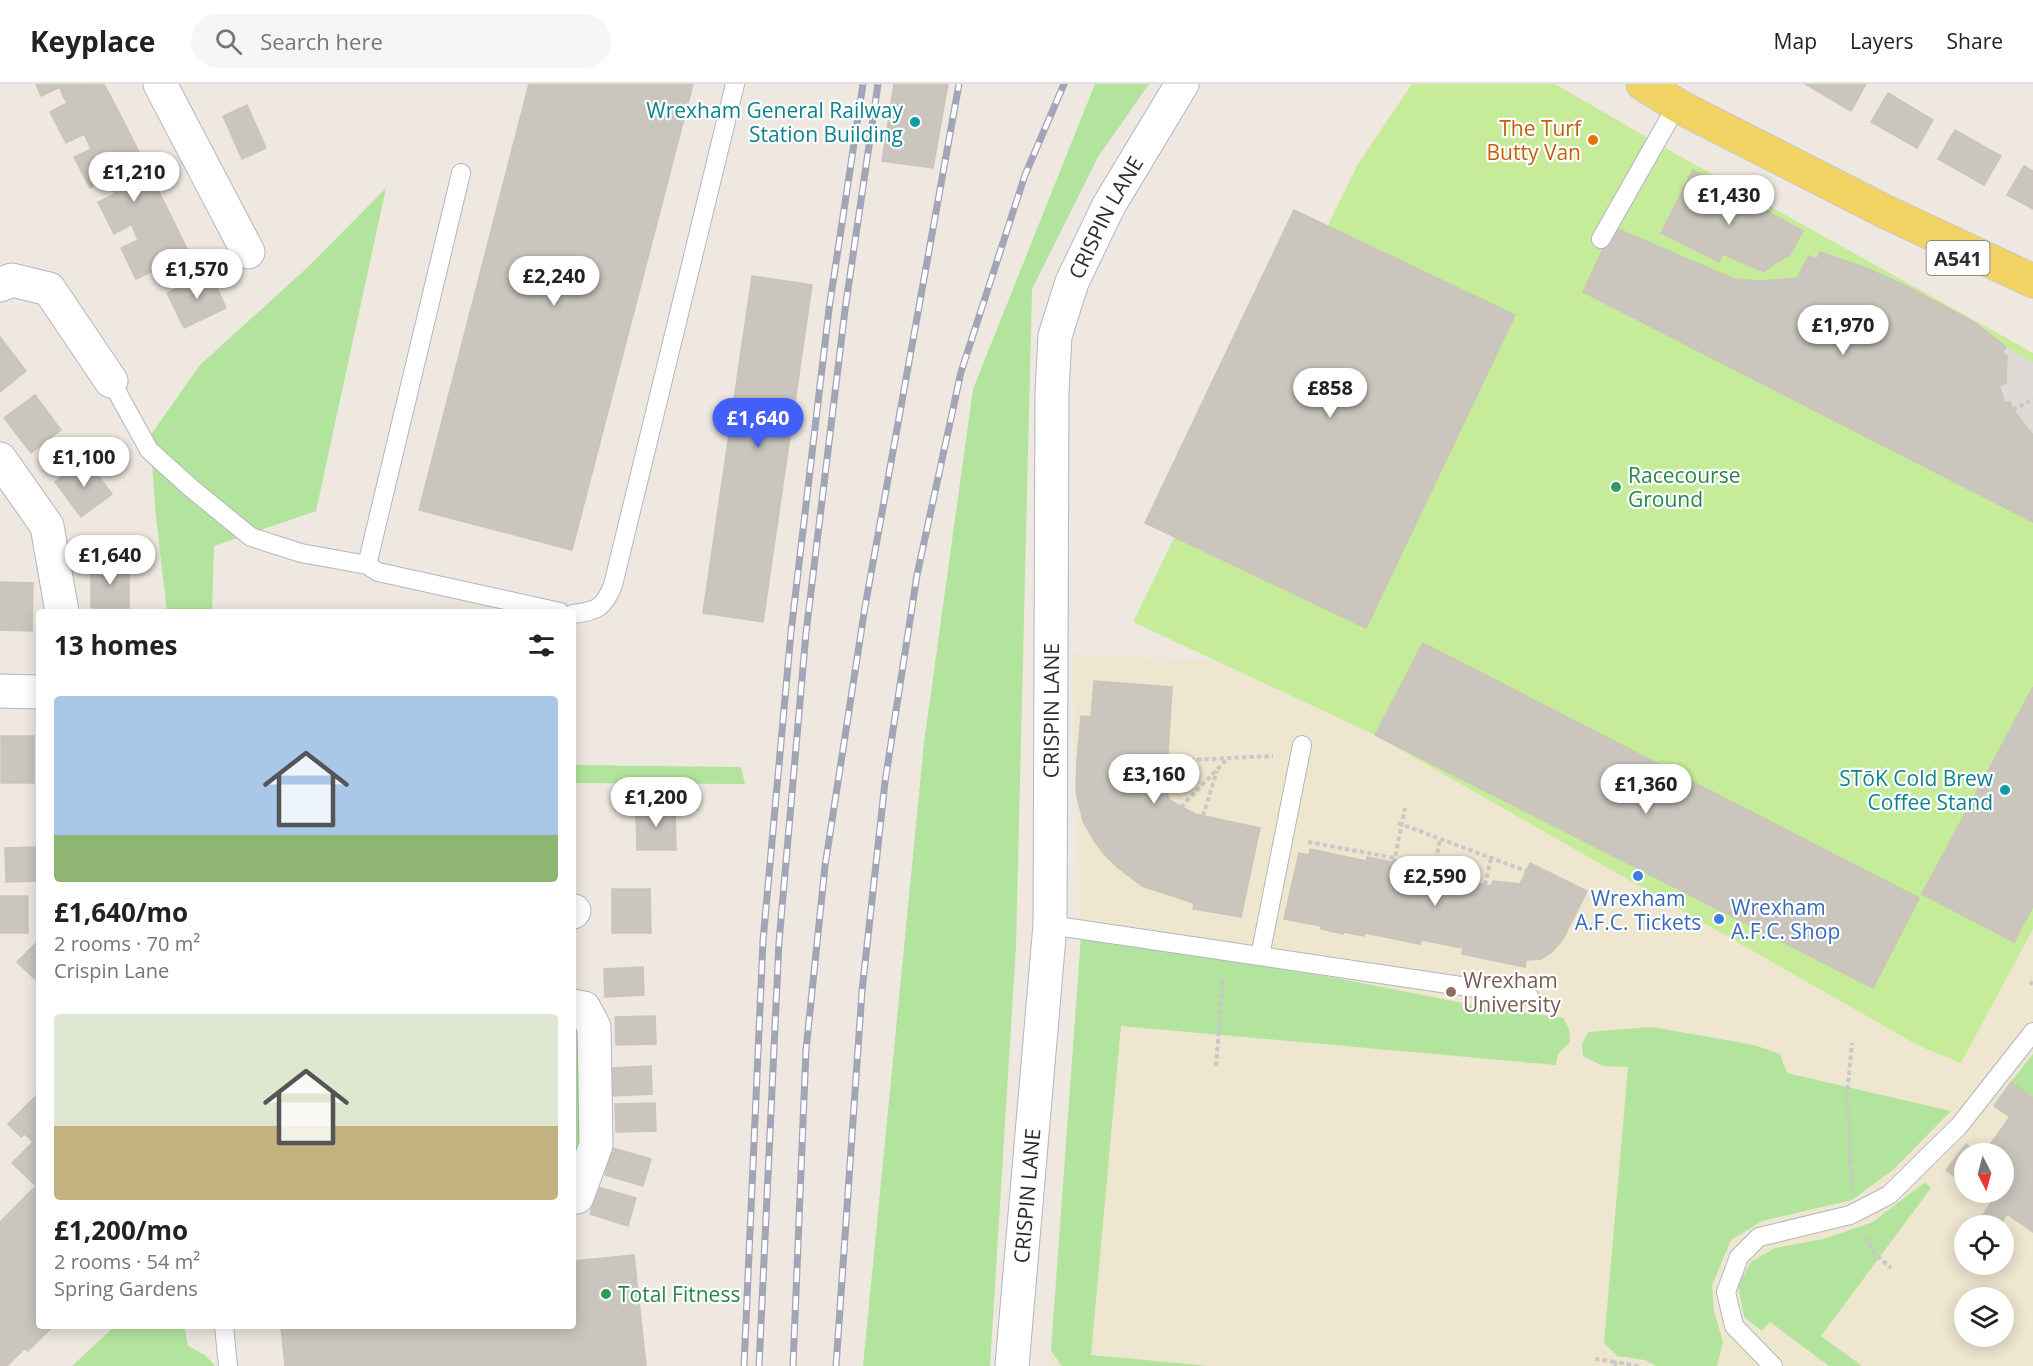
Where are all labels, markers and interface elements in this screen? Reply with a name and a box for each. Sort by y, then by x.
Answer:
search box [191,14,611,68]
text: Keyplace [30,22,155,60]
icon: search [212,25,245,58]
text: Search here [260,26,383,56]
text: Map [1774,27,1817,55]
text: Layers [1850,27,1914,55]
text: Share [1947,27,2003,55]
place label: Wrexham General Railway Station Building [646,96,903,148]
place label: The Turf Butty Van [1487,114,1583,166]
marker: Wrexham General Railway Station Building [908,115,922,129]
marker: The Turf Butty Van [1586,133,1600,147]
street label: CRISPIN LANE [1062,151,1149,283]
pin: £1,210 [85,152,183,203]
text: £1,210 [103,158,165,185]
pin: £1,430 [1680,175,1778,226]
text: £1,430 [1698,181,1760,208]
road number: A541 [1926,241,1990,275]
pin: £1,570 [148,249,246,300]
text: £1,570 [166,255,228,282]
pin: £2,240 [505,256,603,307]
text: £2,240 [523,262,585,289]
pin: £1,970 [1794,305,1892,356]
text: £1,970 [1812,311,1874,338]
pin: £858 [1294,368,1366,419]
text: £858 [1307,374,1353,401]
pin: £1,640 [709,398,807,449]
text: £1,640 [727,404,789,431]
pin: £1,100 [35,437,133,488]
text: £1,100 [53,443,115,470]
place label: Racecourse Ground [1628,461,1740,513]
marker: Racecourse Ground [1609,480,1623,494]
pin: £1,640 [61,535,159,586]
text: £1,640 [79,541,141,568]
text: 13 homes [54,627,178,663]
icon: filters [525,629,558,662]
street label: CRISPIN LANE [1037,643,1065,778]
icon: home [252,735,360,843]
pin: £3,160 [1105,754,1203,805]
text: £3,160 [1123,760,1185,787]
pin: £1,360 [1597,764,1695,815]
place label: STōK Cold Brew Coffee Stand [1839,764,1994,816]
text: £1,360 [1615,770,1677,797]
pin: £1,200 [607,777,705,828]
text: £1,200 [625,783,687,810]
marker: STōK Cold Brew Coffee Stand [1998,783,2012,797]
pin: £2,590 [1386,856,1484,907]
text: £2,590 [1404,862,1466,889]
marker: Wrexham A.F.C. Tickets [1631,869,1645,883]
place label: Wrexham A.F.C. Tickets [1575,884,1701,936]
place label: Wrexham A.F.C. Shop [1731,893,1840,945]
text: £1,640/mo [54,894,188,930]
marker: Wrexham A.F.C. Shop [1712,912,1726,926]
text: 2 rooms · 70 m² [54,930,200,957]
text: Crispin Lane [54,957,169,984]
place label: Wrexham University [1463,966,1561,1018]
marker: Wrexham University [1444,985,1458,999]
icon: home [252,1053,360,1161]
street label: CRISPIN LANE [1007,1127,1046,1264]
north arrow [1954,1143,2014,1203]
map controls [1954,1143,2014,1347]
text: £1,200/mo [54,1212,188,1248]
button: locate [1954,1215,2014,1275]
text: 2 rooms · 54 m² [54,1248,200,1275]
text: Spring Gardens [54,1275,198,1302]
place label: Total Fitness [618,1280,740,1308]
marker: Total Fitness [599,1287,613,1301]
button: layers [1954,1287,2014,1347]

